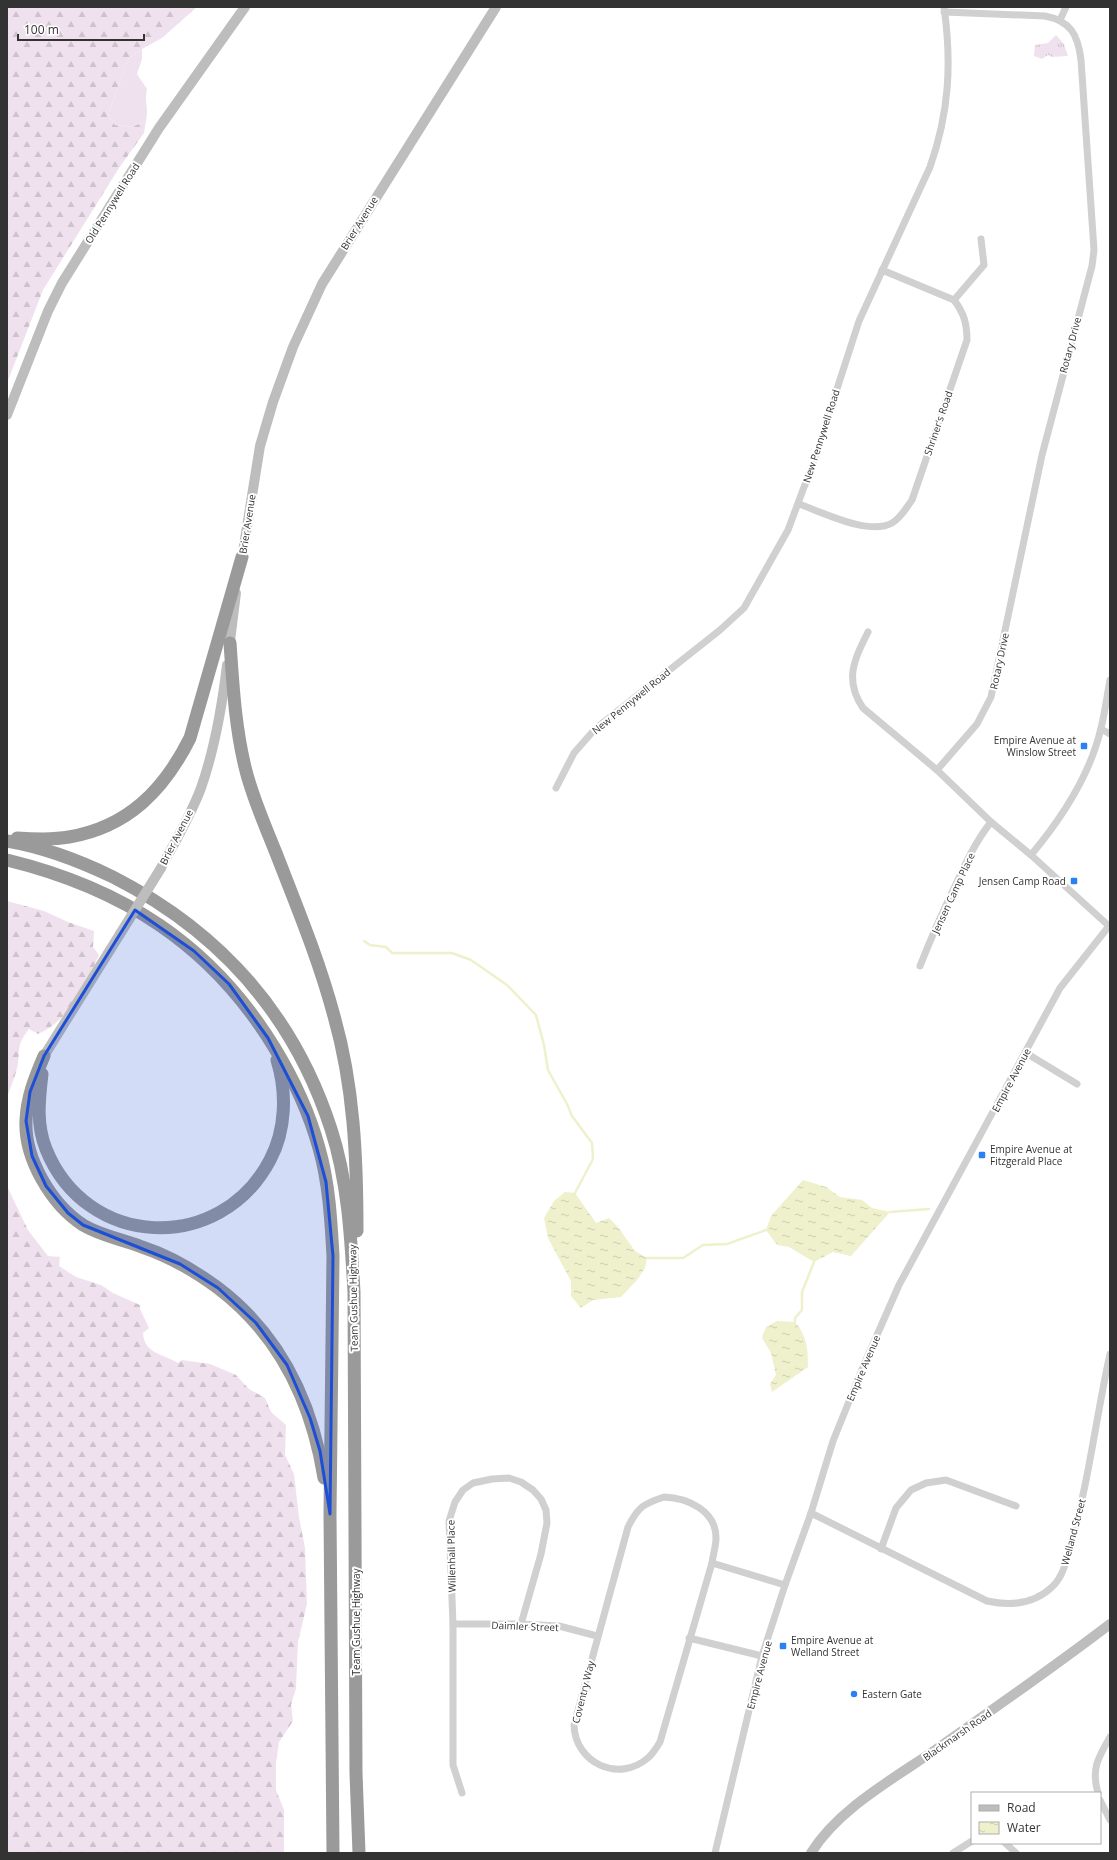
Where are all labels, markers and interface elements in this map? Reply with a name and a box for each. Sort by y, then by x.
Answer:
scale bar [18,16,144,42]
text: 100 m [24,21,59,38]
street label: Old Pennywell Road [81,160,143,246]
street label: Brier Avenue [337,193,381,252]
street label: Rotary Drive [1056,315,1084,375]
street label: New Pennywell Road [799,388,843,484]
street label: Shriner's Road [920,389,956,457]
street label: Brier Avenue [235,493,259,555]
street label: Rotary Drive [986,631,1012,691]
street label: New Pennywell Road [589,665,673,737]
place label: Empire Avenue at Winslow Street [994,733,1076,759]
marker: Empire Avenue at Winslow Street [1079,741,1089,751]
street label: Brier Avenue [156,807,196,867]
street label: Jensen Camp Place [928,850,978,937]
place label: Jensen Camp Road [978,874,1066,888]
marker: Jensen Camp Road [1069,876,1079,886]
street label: Empire Avenue [988,1045,1034,1114]
place label: Empire Avenue at Fitzgerald Place [990,1142,1073,1168]
marker: Empire Avenue at Fitzgerald Place [977,1150,987,1160]
street label: Team Gushue Highway [345,1243,361,1352]
street label: Empire Avenue [843,1332,883,1403]
street label: Welland Street [1057,1497,1089,1567]
street label: Willenhall Place [443,1519,459,1592]
street label: Team Gushue Highway [349,1568,363,1675]
street label: Daimler Street [491,1618,559,1634]
place label: Empire Avenue at Welland Street [791,1633,874,1659]
street label: Empire Avenue [743,1639,775,1711]
marker: Empire Avenue at Welland Street [778,1641,788,1651]
street label: Coventry Way [568,1658,598,1725]
place label: Eastern Gate [862,1687,922,1701]
marker: Eastern Gate [849,1689,859,1699]
street label: Blackmarsh Road [920,1706,994,1764]
legend [971,1792,1101,1844]
text: Road [1007,1799,1036,1816]
text: Water [1007,1819,1041,1836]

